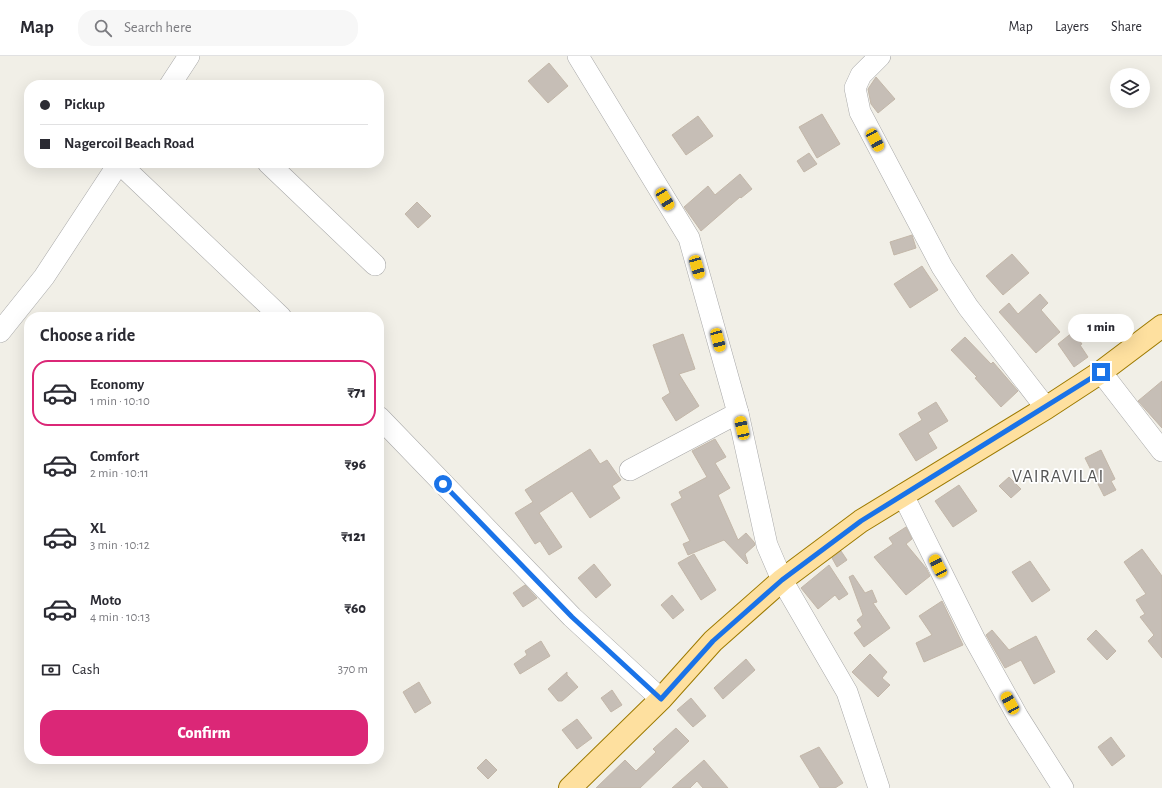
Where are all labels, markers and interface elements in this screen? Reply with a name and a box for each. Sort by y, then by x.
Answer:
search box [78,10,358,46]
icon: search [92,17,114,39]
text: Map [20,18,54,37]
text: Search here [124,20,192,35]
text: Map [1008,20,1033,34]
text: Layers [1055,20,1089,34]
text: Share [1111,20,1142,34]
map controls [1110,68,1150,108]
button: layers [1110,68,1150,108]
text: Pickup [64,97,105,112]
car [864,127,886,153]
text: Nagercoil Beach Road [64,136,194,151]
car [654,186,676,212]
car [688,254,706,280]
callout: 1 min [1068,314,1134,342]
text: 1 min [1087,321,1115,334]
text: Choose a ride [40,327,135,345]
car [709,327,727,353]
route end [1092,363,1110,381]
icon: car [42,375,78,411]
text: Economy [90,377,144,392]
text: ₹71 [347,385,366,400]
text: 1 min · 10:10 [90,395,150,408]
car [734,415,750,441]
icon: car [42,447,78,483]
text: Comfort [90,449,139,464]
text: ₹96 [345,457,366,472]
text: 2 min · 10:11 [90,467,149,480]
district label: VAIRAVILAI [1012,468,1104,486]
route start [434,475,452,493]
icon: car [42,519,78,555]
text: XL [90,521,106,536]
text: ₹121 [341,529,366,544]
text: 3 min · 10:12 [90,539,150,552]
car [927,553,949,579]
icon: car [42,591,78,627]
text: Moto [90,593,122,608]
text: ₹60 [344,601,366,616]
text: 4 min · 10:13 [90,611,150,624]
icon: cash [40,659,62,681]
text: Cash [72,662,100,677]
text: 370 m [338,663,368,676]
car [999,690,1021,716]
button: Confirm [40,710,368,756]

